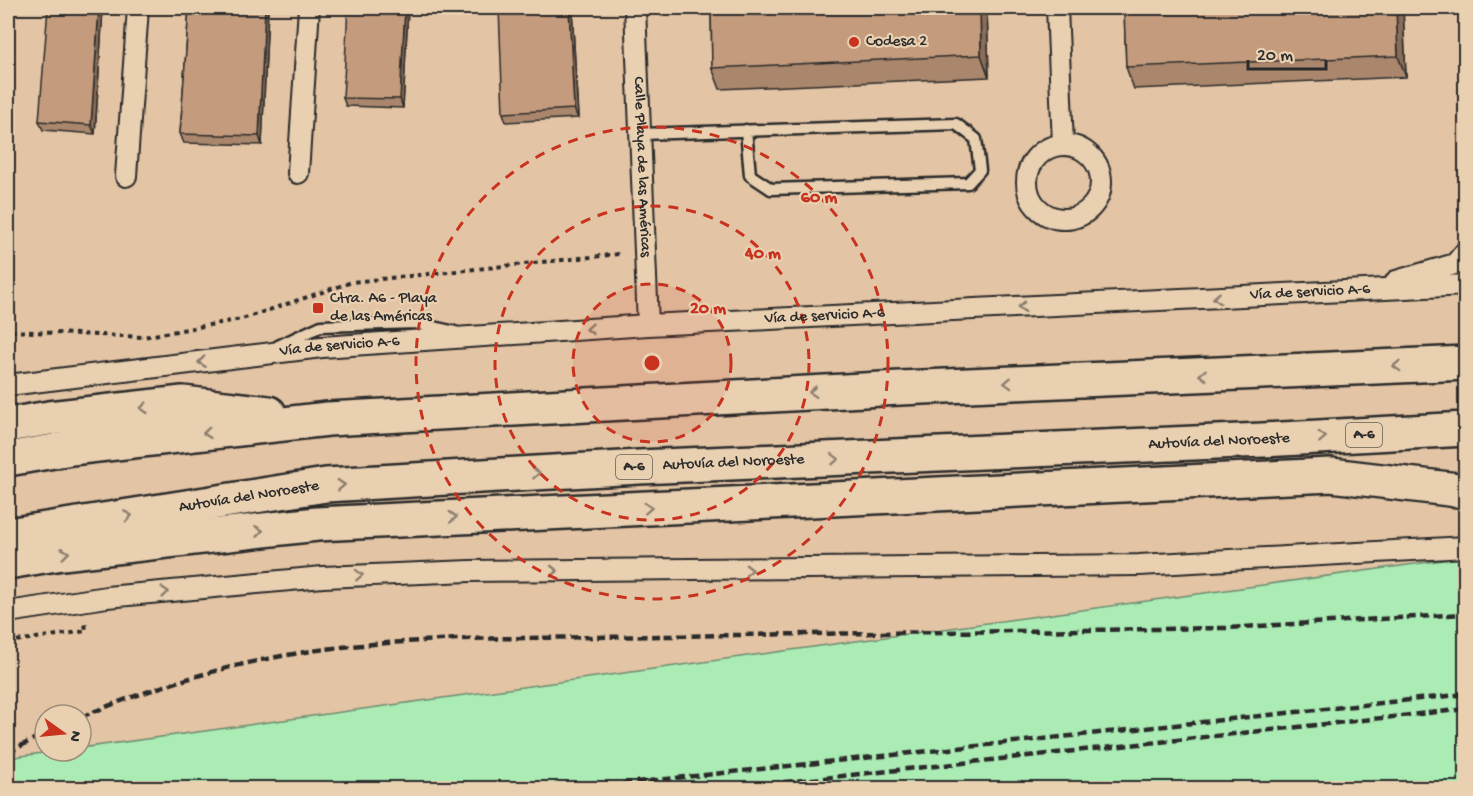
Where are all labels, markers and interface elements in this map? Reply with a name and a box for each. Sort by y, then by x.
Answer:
place label: Codesa 2 [866,33,927,52]
scale bar [1248,33,1326,71]
marker: Codesa 2 [847,35,861,49]
text: 20 m [1257,46,1293,67]
street label: Calle Playa de las Américas [628,76,655,259]
text: 60 m [801,188,837,209]
text: 40 m [744,244,781,265]
street label: Vía de servicio A-6 [1249,280,1372,305]
place label: Ctra. A6 - Playa de las Américas [330,290,438,327]
one-way arrow [1213,291,1222,304]
text: 20 m [690,299,726,320]
one-way arrow [1018,300,1027,313]
marker: Ctra. A6 - Playa de las Américas [311,301,325,315]
street label: Vía de servicio A-6 [763,304,886,329]
one-way arrow [585,322,594,335]
street label: Vía de servicio A-6 [278,332,401,362]
centre of rings [642,353,662,373]
one-way arrow [197,355,206,367]
one-way arrow [1393,360,1402,373]
one-way arrow [1198,368,1207,381]
one-way arrow [1003,377,1012,389]
one-way arrow [808,386,817,399]
one-way arrow [140,401,149,413]
road number: A-6 [1346,423,1382,447]
one-way arrow [203,426,212,439]
street label: Autovía del Noroeste [1148,429,1291,454]
one-way arrow [1317,431,1326,444]
street label: Autovía del Noroeste [662,450,805,475]
one-way arrow [831,452,840,465]
road number: A-6 [616,455,652,479]
one-way arrow [531,467,540,480]
street label: Autovía del Noroeste [178,477,321,517]
one-way arrow [337,478,346,491]
one-way arrow [644,501,653,514]
one-way arrow [123,511,132,523]
one-way arrow [449,511,458,524]
one-way arrow [254,525,264,537]
one-way arrow [61,547,70,560]
one-way arrow [745,564,754,576]
one-way arrow [550,565,559,577]
one-way arrow [355,569,364,582]
one-way arrow [161,585,170,598]
north arrow [33,703,93,763]
text: N [63,728,85,744]

